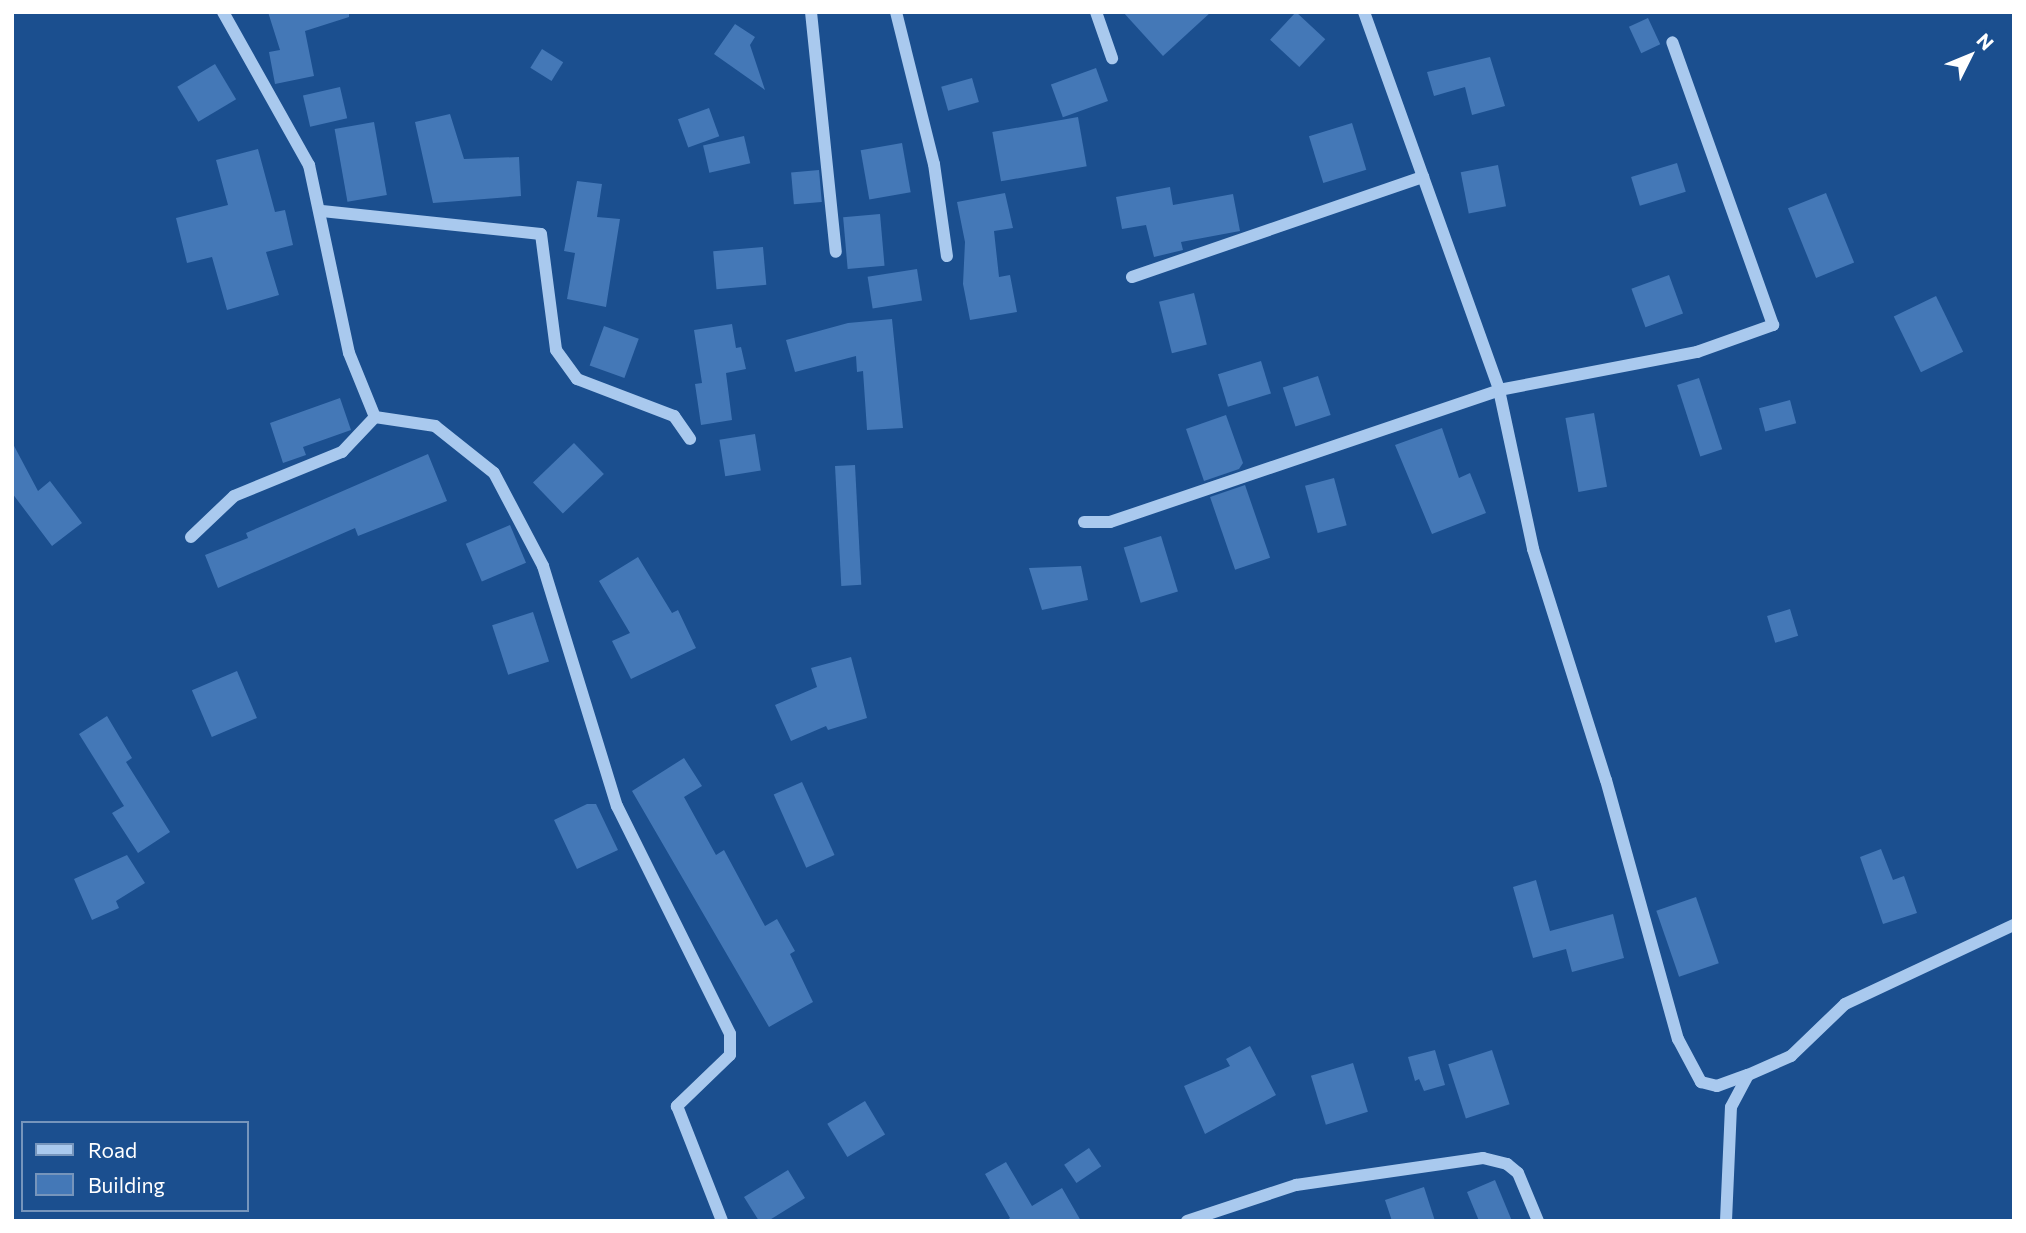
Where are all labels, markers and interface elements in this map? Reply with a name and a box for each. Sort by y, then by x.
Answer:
north arrow [1935,21,2005,91]
text: N [1972,28,1999,54]
legend [21,1121,248,1212]
text: Road [88,1137,137,1162]
text: Building [88,1172,165,1197]

